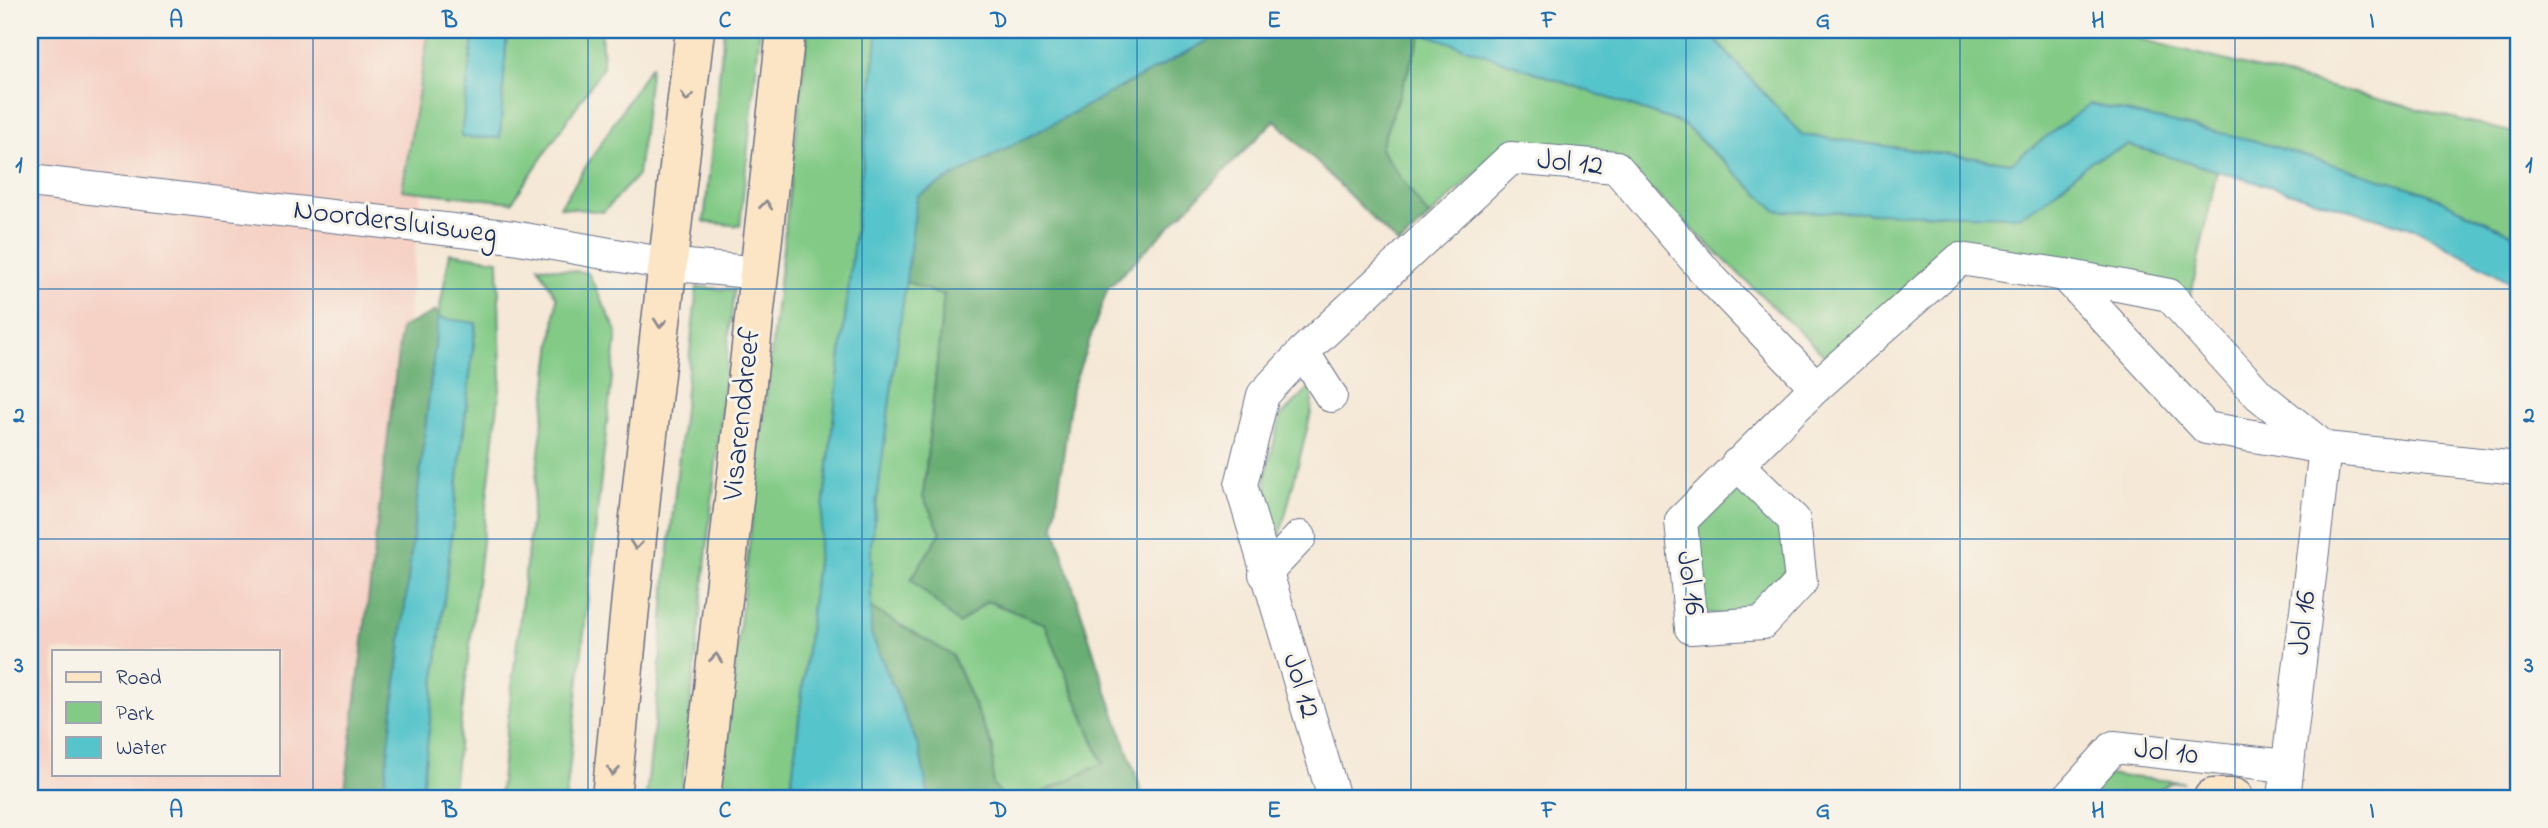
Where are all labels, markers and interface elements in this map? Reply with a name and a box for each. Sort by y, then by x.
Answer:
text: A [169,5,183,38]
text: B [441,5,458,38]
text: C [719,5,732,38]
text: D [990,5,1007,38]
text: E [1267,5,1281,38]
text: F [1541,5,1557,38]
text: G [1816,5,1830,38]
text: H [2091,5,2105,38]
text: I [2369,5,2375,38]
one-way arrow [680,92,695,103]
street label: Jol 12 [1535,139,1605,189]
text: 1 [15,150,23,183]
text: 1 [2525,150,2533,183]
street label: Noordersluisweg [291,189,499,257]
one-way arrow [759,200,774,211]
one-way arrow [653,318,668,329]
street label: Visarenddreef [712,325,774,504]
text: 2 [12,400,25,433]
text: 2 [2522,400,2535,433]
one-way arrow [629,540,644,551]
street label: Jol 16 [1663,548,1715,618]
street label: Jol 16 [2278,588,2330,658]
street label: Jol 12 [1269,648,1331,724]
text: 3 [13,650,24,683]
legend [52,650,280,776]
text: 3 [2523,650,2534,683]
one-way arrow [708,652,723,664]
text: Road [116,664,162,694]
text: Park [116,700,155,730]
street label: Jol 10 [2132,728,2200,778]
text: Water [116,734,167,764]
one-way arrow [606,765,621,777]
text: A [169,795,183,828]
text: B [441,795,458,828]
text: C [719,795,732,828]
text: D [990,795,1007,828]
text: E [1267,795,1281,828]
text: F [1541,795,1557,828]
text: G [1816,795,1830,828]
text: H [2091,795,2105,828]
text: I [2369,795,2375,828]

